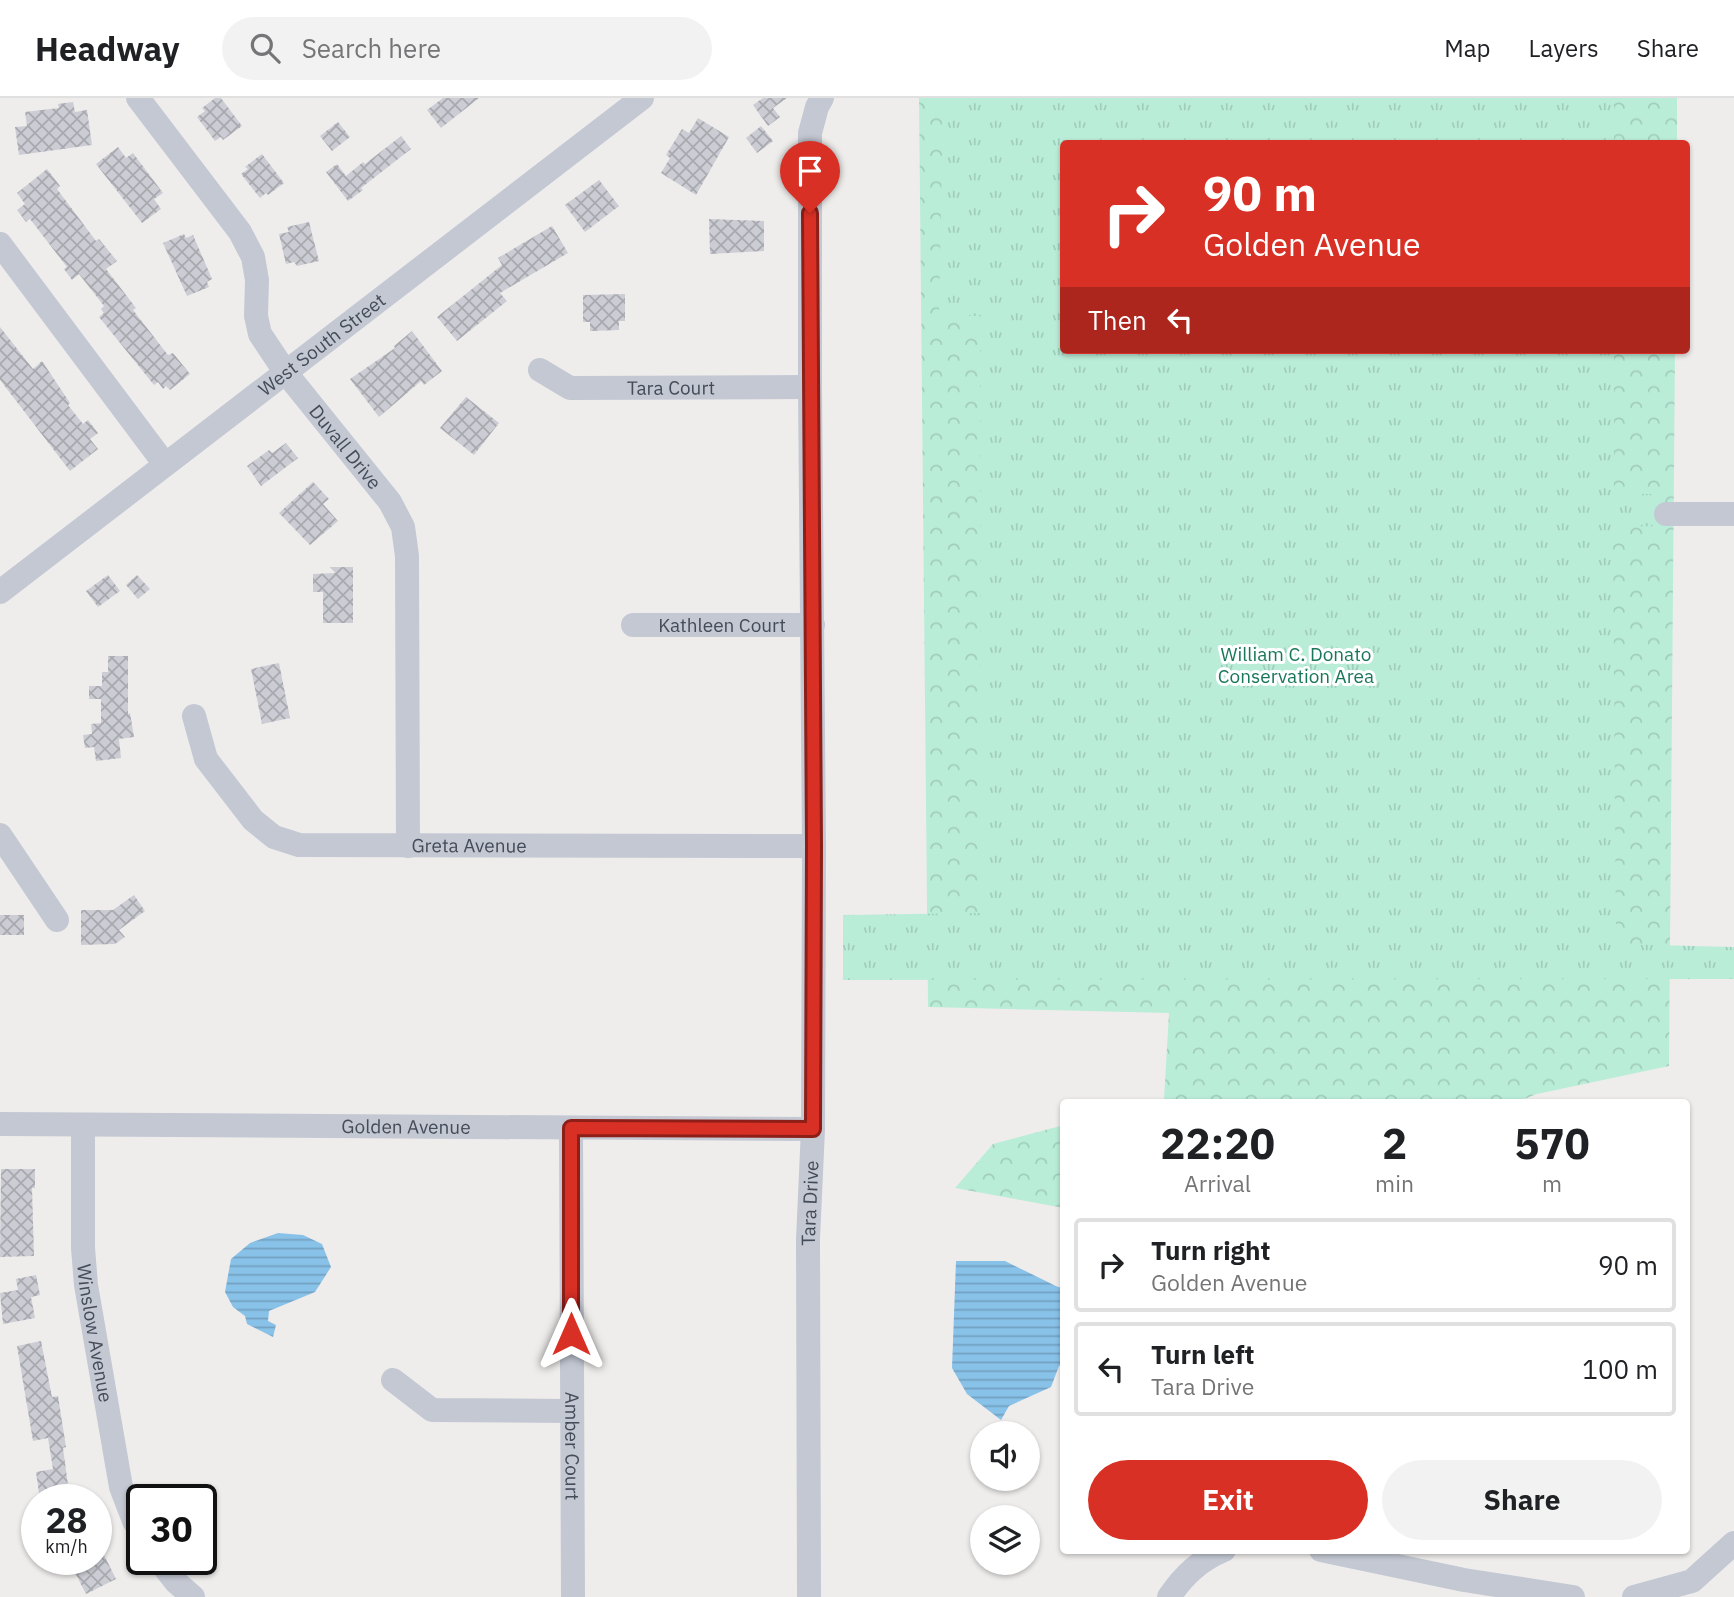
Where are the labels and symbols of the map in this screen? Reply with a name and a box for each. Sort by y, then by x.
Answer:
pin [780,141,840,213]
street label: West South Street [253,288,390,401]
street label: Tara Court [627,375,715,400]
street label: Duvall Drive [304,400,387,494]
street label: Kathleen Court [658,613,786,637]
park label: William C. Donato Conservation Area [1218,642,1374,688]
street label: Greta Avenue [411,833,527,857]
street label: Golden Avenue [341,1114,471,1139]
street label: Tara Drive [796,1160,824,1246]
street label: Winslow Avenue [72,1263,118,1404]
position arrow [534,1297,608,1371]
street label: Amber Court [560,1392,585,1500]
speed limit sign: 30 [126,1484,217,1575]

